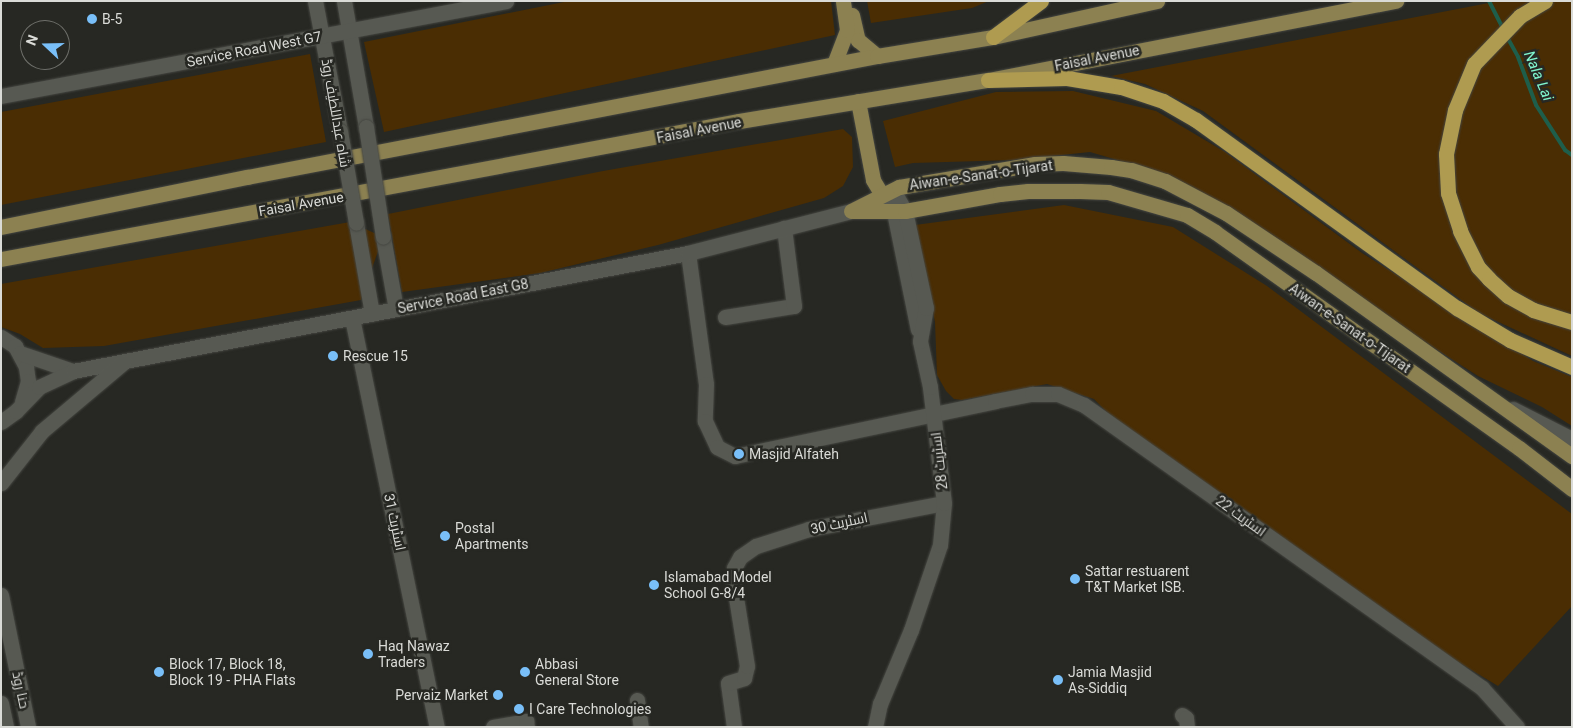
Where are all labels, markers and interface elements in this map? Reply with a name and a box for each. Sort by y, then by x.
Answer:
place label: B-5 [102,11,122,27]
marker: B-5 [86,13,98,25]
north arrow [20,20,70,70]
street label: Service Road West G7 [185,28,323,70]
text: N [23,33,41,47]
street label: Faisal Avenue [1053,42,1141,74]
water label: Nala Lai [1519,48,1557,104]
street label: شاہ عبداللطیف روڈ [318,57,354,169]
street label: Faisal Avenue [655,114,743,146]
street label: Aiwan-e-Sanat-o-Tijarat [908,157,1054,193]
street label: Faisal Avenue [257,188,345,220]
street label: Service Road East G8 [396,275,530,317]
street label: Aiwan-e-Sanat-o-Tijarat [1286,280,1414,376]
place label: Rescue 15 [343,348,408,364]
marker: Rescue 15 [327,350,339,362]
street label: اسٹریٹ 28 [927,431,951,491]
place label: Masjid Alfateh [749,446,839,462]
marker: Masjid Alfateh [733,448,745,460]
street label: اسٹریٹ 31 [381,492,409,552]
street label: اسٹریٹ 22 [1213,492,1269,540]
street label: اسٹریٹ 30 [809,509,869,537]
place label: Postal Apartments [455,520,529,552]
marker: Postal Apartments [439,530,451,542]
place label: Sattar restuarent T&T Market ISB. [1085,563,1189,596]
place label: Islamabad Model School G-8/4 [664,569,772,602]
marker: Sattar restuarent T&T Market ISB. [1069,573,1081,585]
marker: Islamabad Model School G-8/4 [648,579,660,591]
place label: Haq Nawaz Traders [378,638,450,670]
marker: Haq Nawaz Traders [362,648,374,660]
place label: Block 17, Block 18, Block 19 - PHA Flats [169,656,296,689]
place label: Abbasi General Store [535,656,619,689]
place label: Jamia Masjid As-Siddiq [1068,664,1152,696]
marker: Block 17, Block 18, Block 19 - PHA Flats [153,666,165,678]
marker: Abbasi General Store [519,666,531,678]
street label: حنا روڈ [9,670,33,710]
marker: Jamia Masjid As-Siddiq [1052,674,1064,686]
place label: Pervaiz Market [395,687,488,703]
marker: Pervaiz Market [492,689,504,701]
place label: I Care Technologies [529,701,652,717]
marker: I Care Technologies [513,703,525,715]

